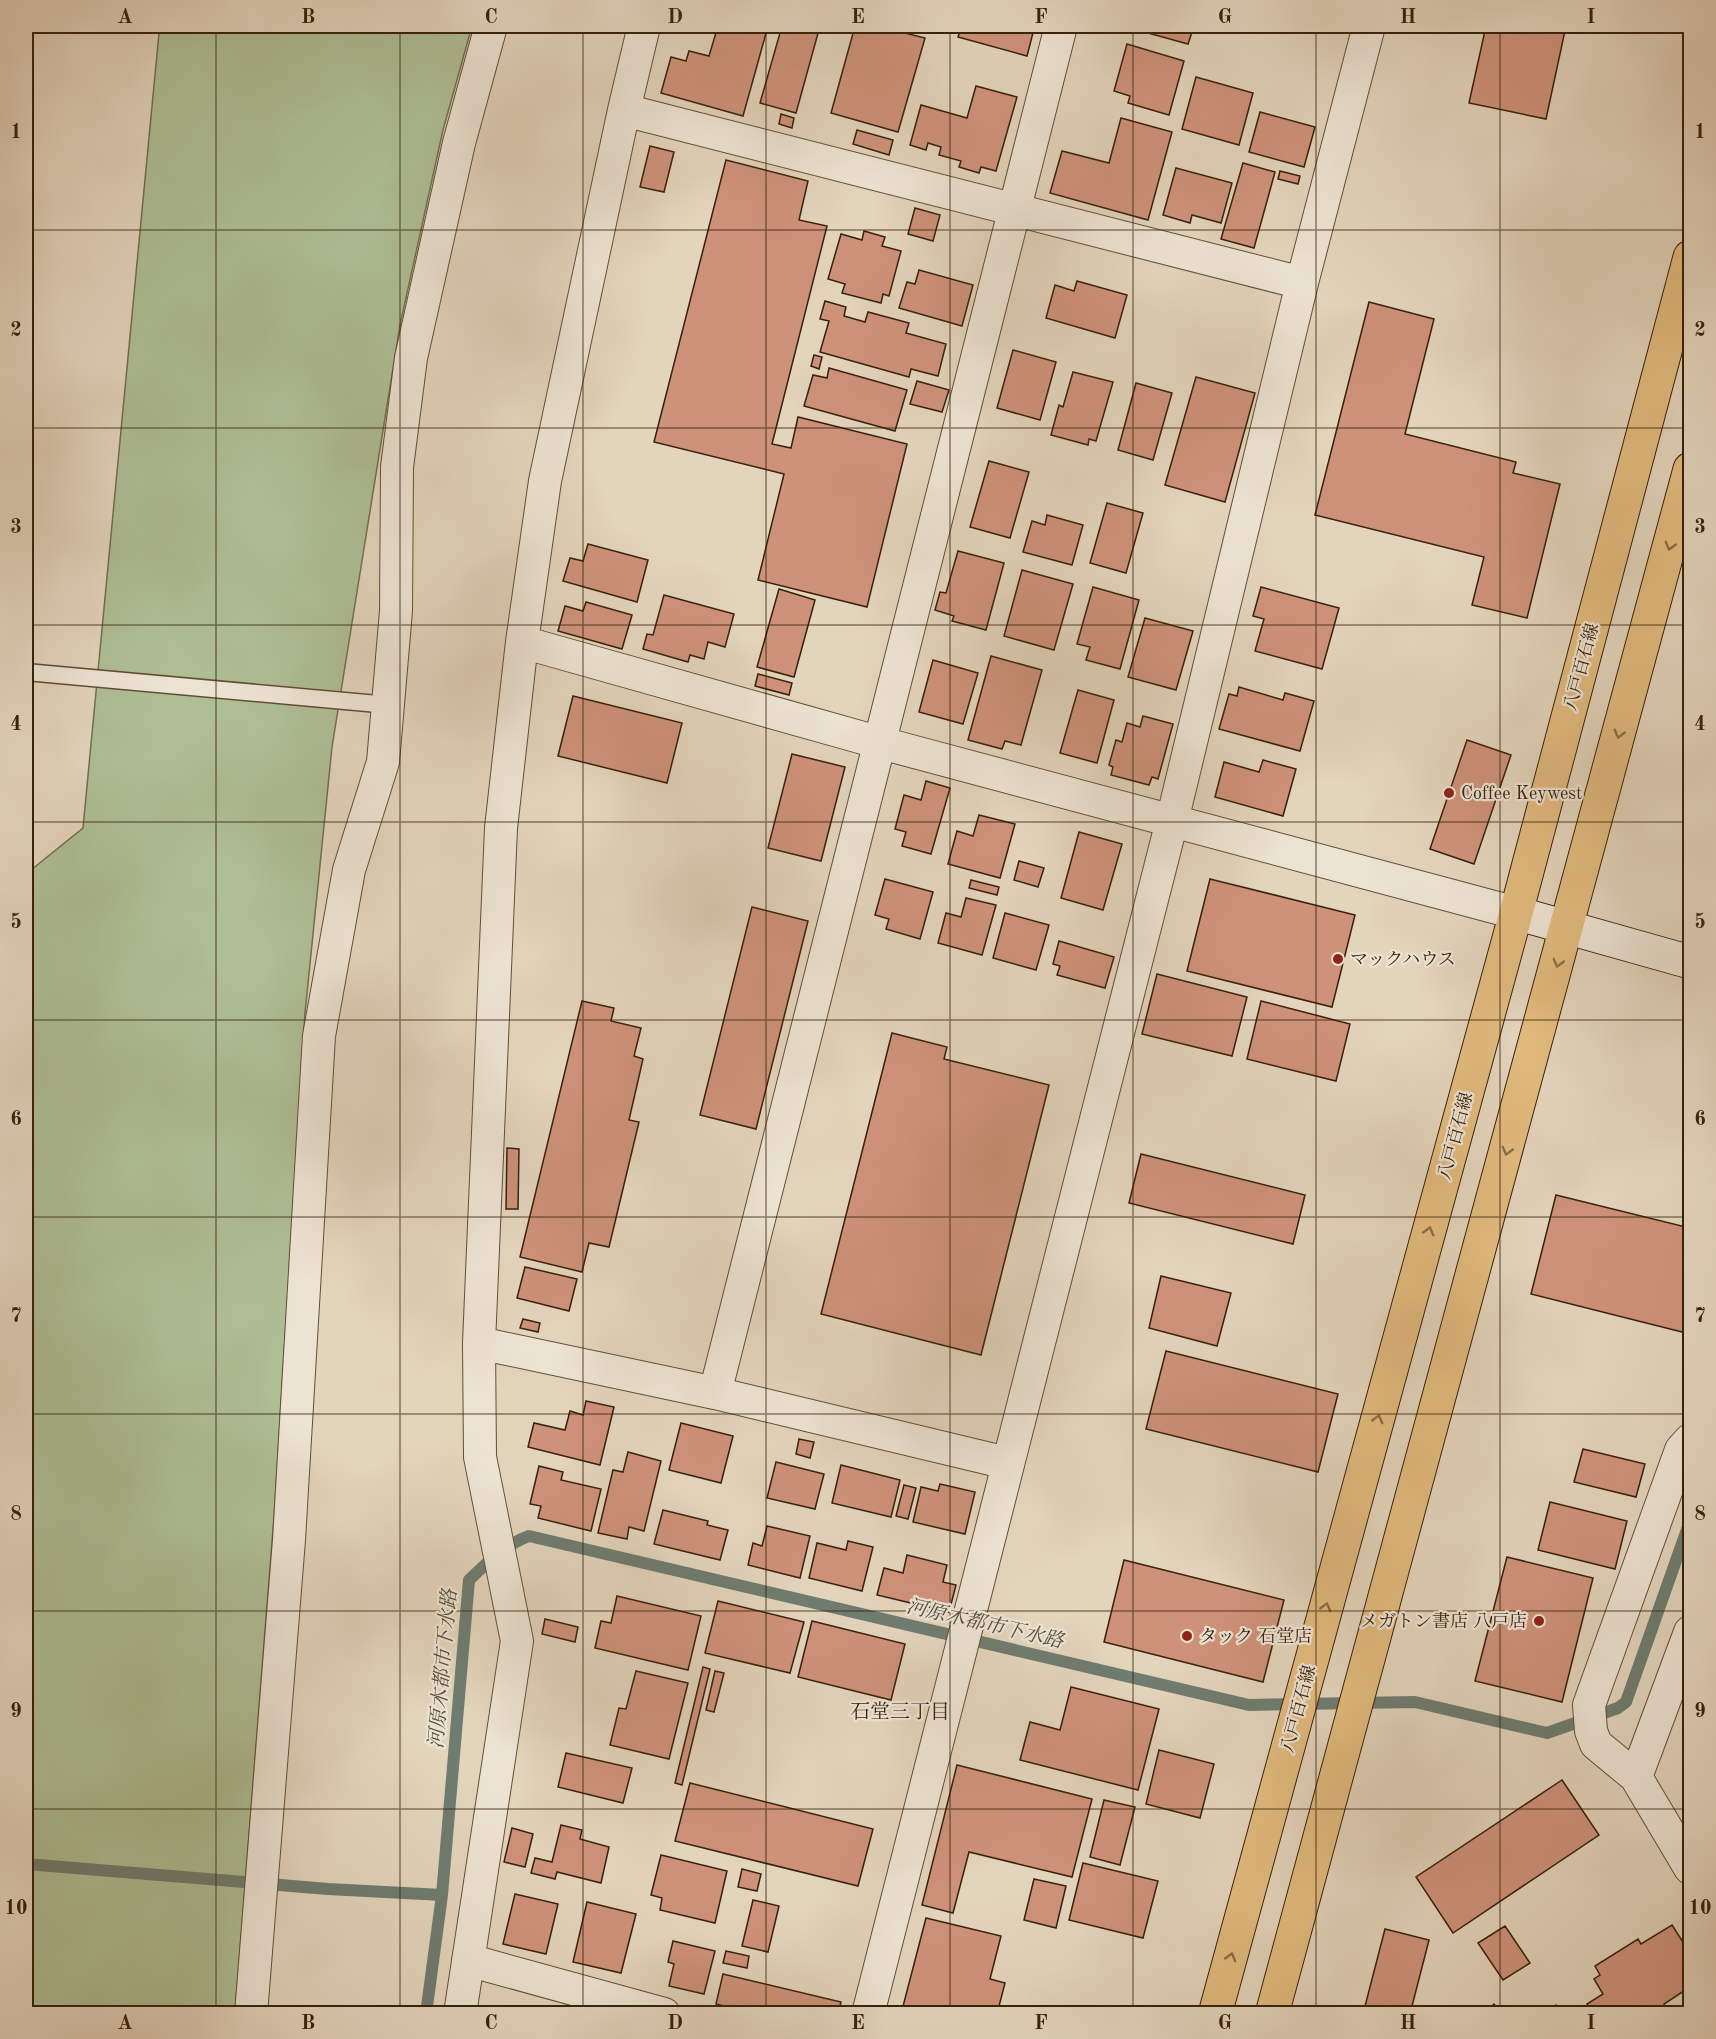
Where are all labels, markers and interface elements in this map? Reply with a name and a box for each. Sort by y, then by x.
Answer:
text: A [117,8,133,28]
text: B [301,8,315,28]
text: C [484,8,498,28]
text: D [667,8,683,28]
text: E [851,8,865,28]
text: F [1034,8,1048,28]
text: G [1218,8,1232,28]
text: H [1400,8,1416,28]
text: I [1587,8,1595,28]
text: 1 [10,123,22,143]
text: 1 [1694,123,1706,143]
text: 2 [10,321,22,341]
text: 2 [1694,321,1706,341]
text: 3 [10,518,22,538]
text: 3 [1694,518,1706,538]
one-way arrow [1665,540,1677,551]
street label: 八戸百石線 [1560,621,1602,713]
text: 4 [10,715,22,735]
text: 4 [1694,715,1706,735]
one-way arrow [1614,729,1627,739]
place label: Coffee Keywest [1461,785,1582,803]
marker: Coffee Keywest [1442,786,1456,800]
text: 5 [10,912,22,933]
text: 5 [1694,912,1706,933]
place label: マックハウス [1350,951,1456,969]
marker: マックハウス [1331,952,1345,966]
one-way arrow [1552,958,1565,968]
street label: 八戸百石線 [1434,1090,1476,1182]
text: 6 [10,1110,22,1130]
text: 6 [1694,1110,1706,1130]
one-way arrow [1501,1146,1514,1156]
one-way arrow [1422,1226,1434,1237]
text: 7 [10,1307,22,1327]
text: 7 [1694,1307,1706,1327]
one-way arrow [1370,1414,1383,1424]
text: 8 [10,1505,22,1525]
text: 8 [1694,1505,1706,1525]
water label: 河原木都市下水路 [425,1586,461,1750]
water label: 河原木都市下水路 [904,1595,1067,1653]
one-way arrow [1319,1602,1331,1613]
place label: メガトン書店 八戸店 [1360,1611,1527,1631]
marker: メガトン書店 八戸店 [1532,1614,1546,1628]
place label: タック 石堂店 [1199,1626,1312,1646]
marker: タック 石堂店 [1180,1629,1194,1643]
street label: 八戸百石線 [1277,1663,1319,1755]
district label: 石堂三丁目 [850,1701,950,1723]
text: 9 [10,1702,22,1722]
text: 9 [1694,1702,1706,1722]
text: 10 [4,1899,28,1919]
text: 10 [1688,1899,1712,1919]
one-way arrow [1223,1952,1236,1962]
text: A [117,2014,133,2034]
text: B [301,2014,315,2034]
text: C [484,2014,498,2034]
text: D [667,2014,683,2034]
text: E [851,2014,865,2034]
text: F [1034,2014,1048,2034]
text: G [1218,2014,1232,2034]
text: H [1400,2014,1416,2034]
text: I [1587,2014,1595,2034]

